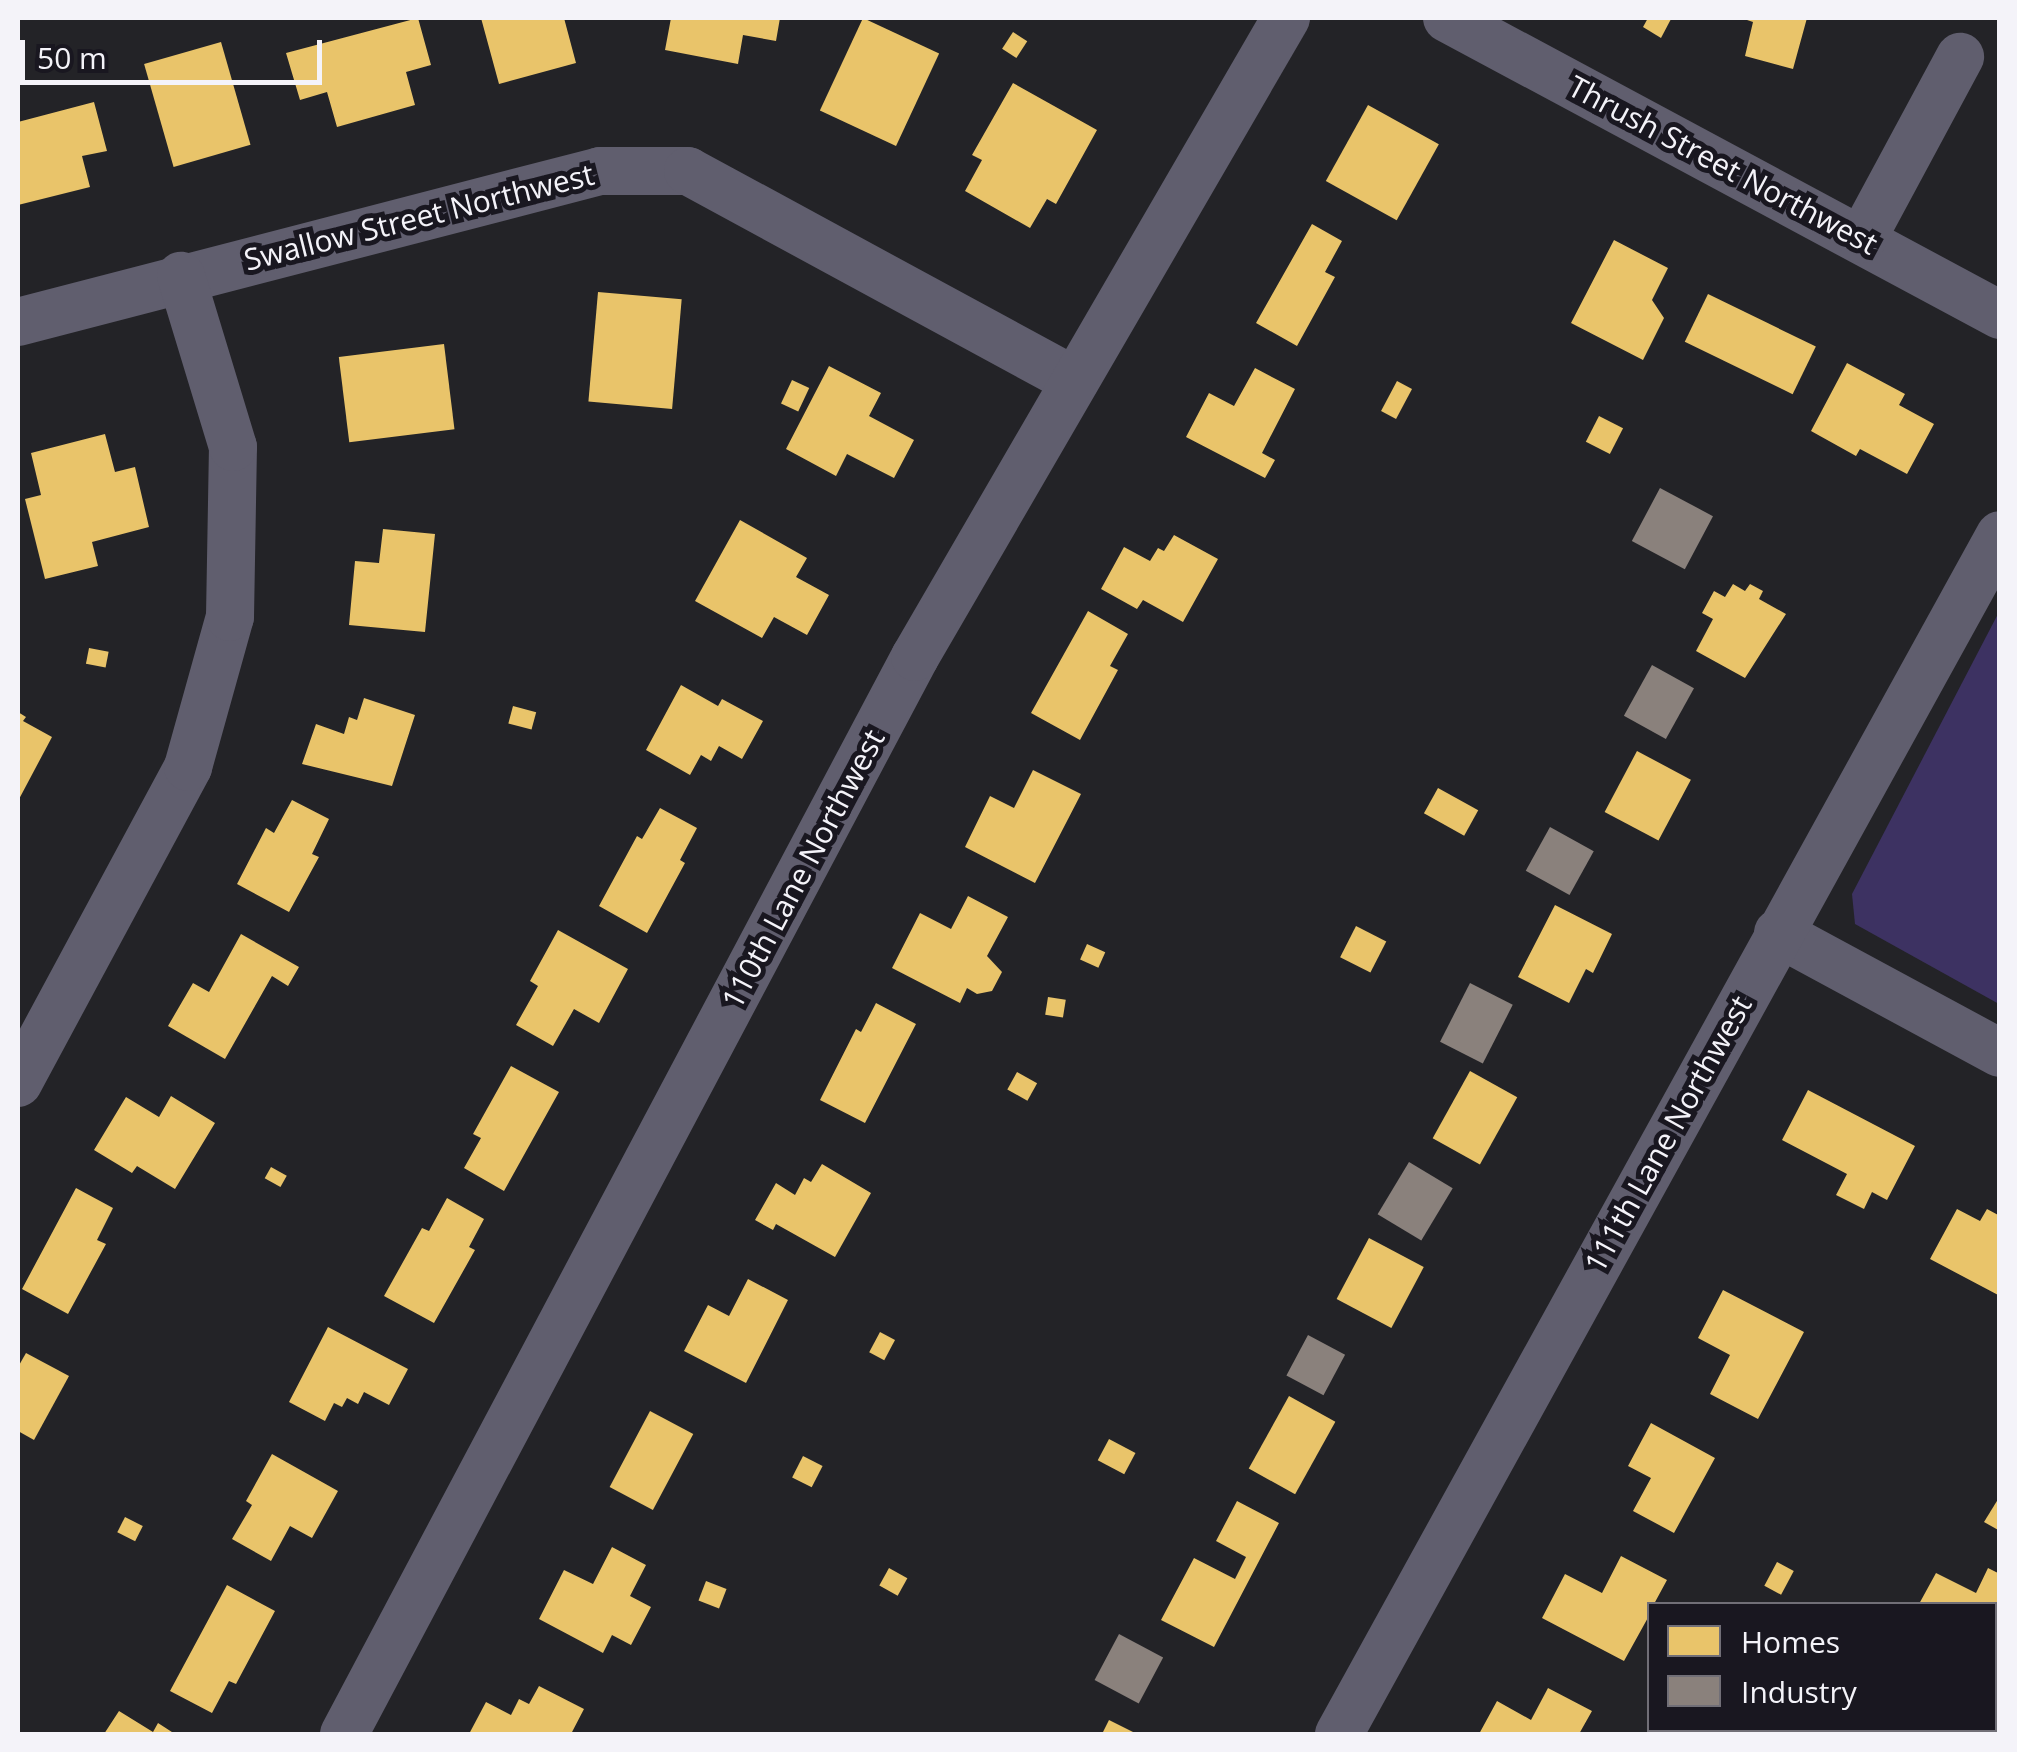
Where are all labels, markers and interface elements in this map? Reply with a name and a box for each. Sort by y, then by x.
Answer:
scale bar [25,20,328,82]
text: 50 m [37,37,107,78]
street label: Thrush Street Northwest [1562,68,1884,262]
street label: Swallow Street Northwest [240,156,598,278]
street label: 110th Lane Northwest [714,723,892,1015]
street label: 111th Lane Northwest [1577,989,1759,1279]
legend [1647,1602,1997,1732]
text: Homes [1741,1621,1840,1662]
text: Industry [1741,1671,1857,1712]

